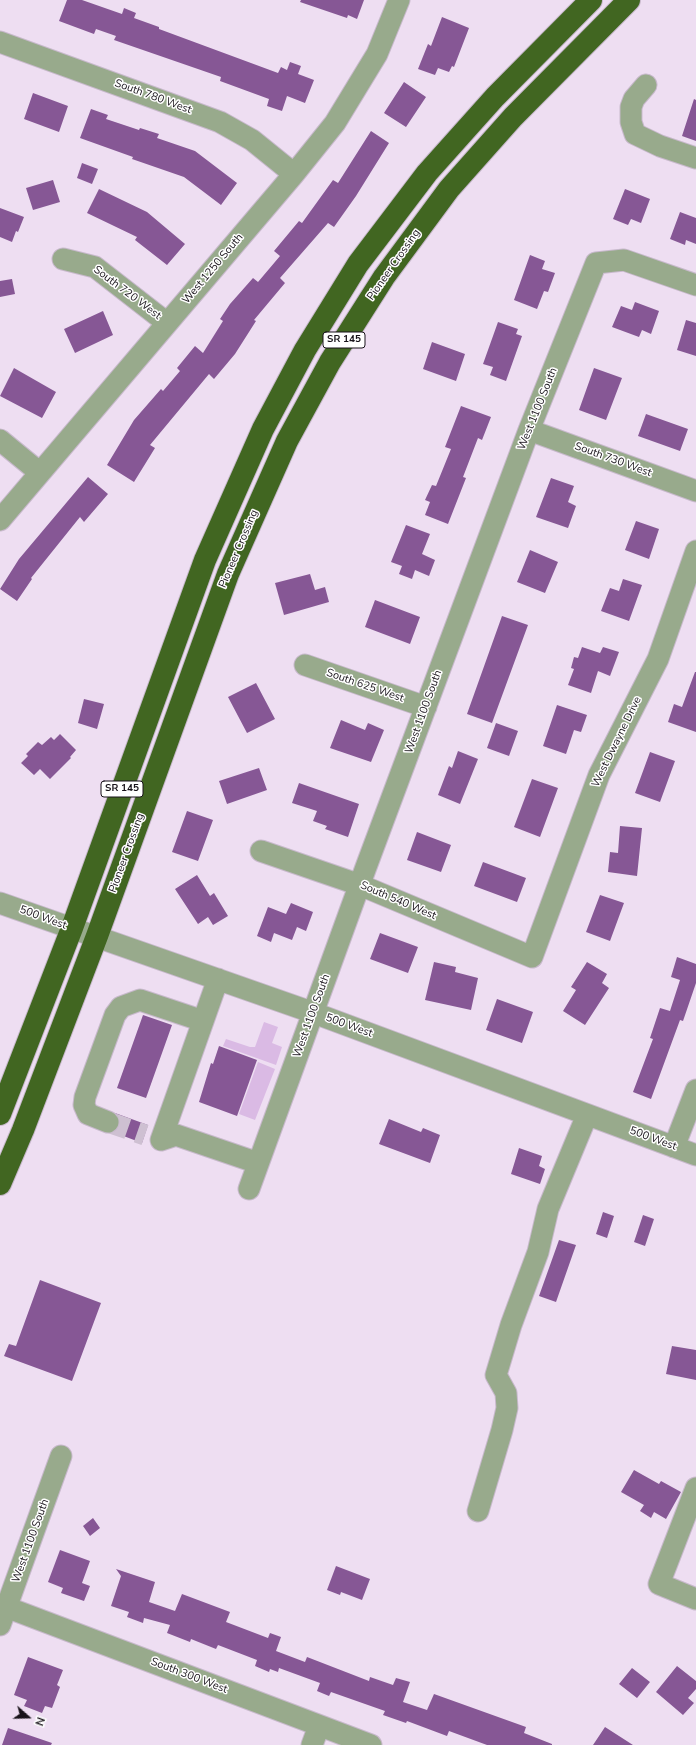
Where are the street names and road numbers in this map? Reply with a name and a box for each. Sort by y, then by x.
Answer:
street label: South 780 West [113,77,193,117]
street label: Pioneer Crossing [365,227,423,303]
street label: West 1250 South [180,231,246,307]
street label: South 720 West [91,263,163,323]
road number: SR 145 [323,332,365,348]
street label: West 1100 South [515,366,561,452]
street label: South 730 West [573,440,653,480]
street label: Pioneer Crossing [217,508,261,590]
street label: South 625 West [325,667,405,705]
street label: West 1100 South [403,669,445,755]
street label: West Dwayne Drive [589,695,645,789]
road number: SR 145 [101,781,143,797]
street label: Pioneer Crossing [107,811,147,895]
street label: South 540 West [358,879,438,923]
street label: 500 West [18,903,68,933]
street label: West 1100 South [291,973,333,1059]
street label: 500 West [324,1011,374,1041]
street label: 500 West [628,1124,678,1154]
street label: West 1100 South [10,1498,52,1584]
street label: South 300 West [149,1655,229,1697]

